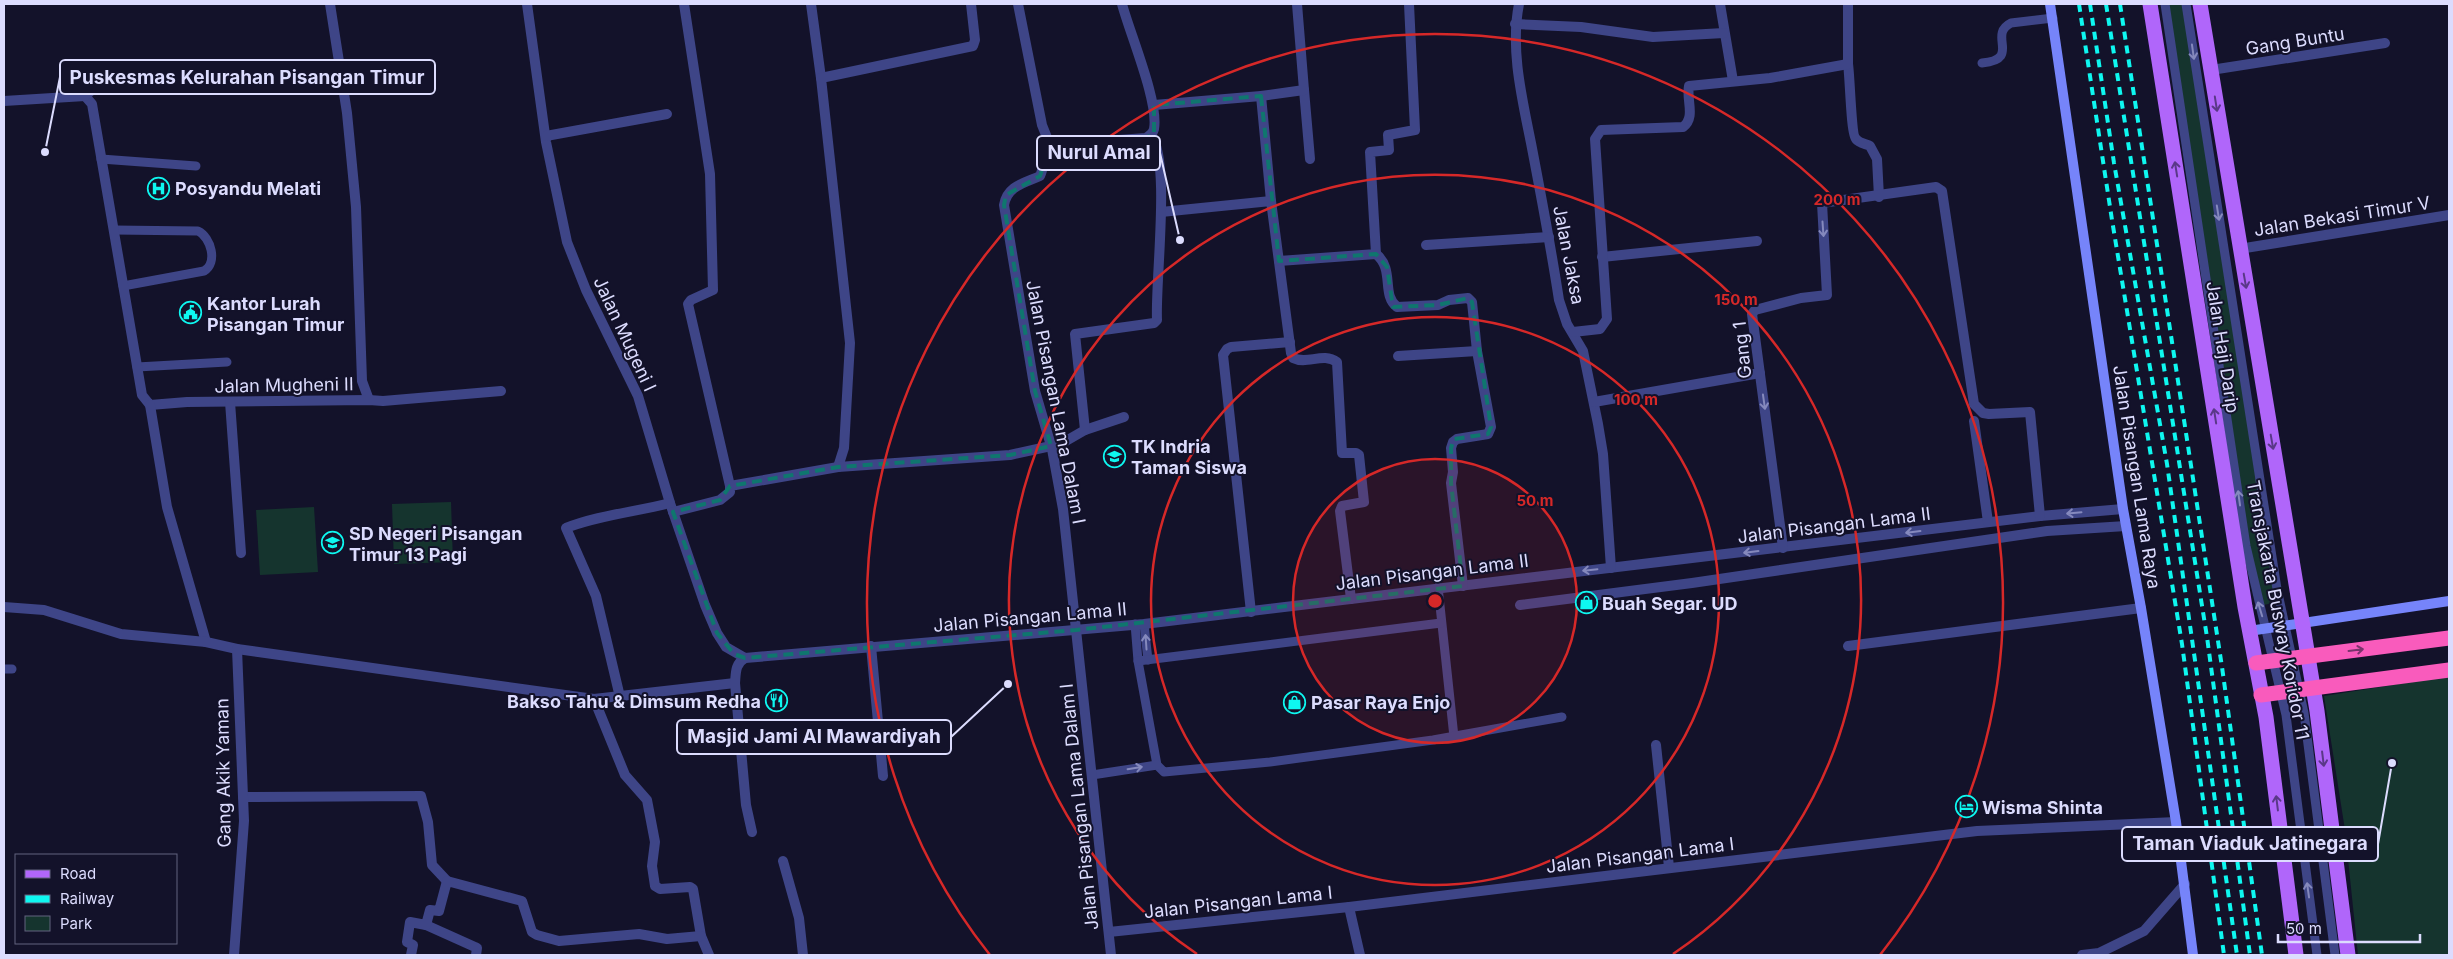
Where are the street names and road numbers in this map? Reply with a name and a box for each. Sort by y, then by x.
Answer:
street label: Gang Buntu [2244,23,2346,59]
street label: Jalan Bekasi Timur V [2252,192,2432,240]
street label: Jalan Jaksa [1549,204,1589,306]
street label: Jalan Mugeni I [589,273,661,395]
street label: Jalan Pisangan Lama Dalam I [1022,278,1090,526]
street label: Jalan Haji Darip [2202,279,2244,415]
street label: Gang 1 [1729,320,1755,380]
street label: Jalan Pisangan Lama Raya [2109,364,2165,590]
street label: Jalan Mugheni II [214,373,354,397]
street label: Transjakarta Busway Koridor 11 [2243,478,2313,742]
street label: Jalan Pisangan Lama II [1736,503,1932,547]
street label: Jalan Pisangan Lama II [1334,550,1530,594]
street label: Jalan Pisangan Lama II [932,598,1128,636]
street label: Jalan Pisangan Lama Dalam I [1056,683,1102,931]
street label: Gang Akik Yaman [211,698,235,848]
street label: Jalan Pisangan Lama I [1545,833,1735,877]
street label: Jalan Pisangan Lama I [1143,882,1333,922]

